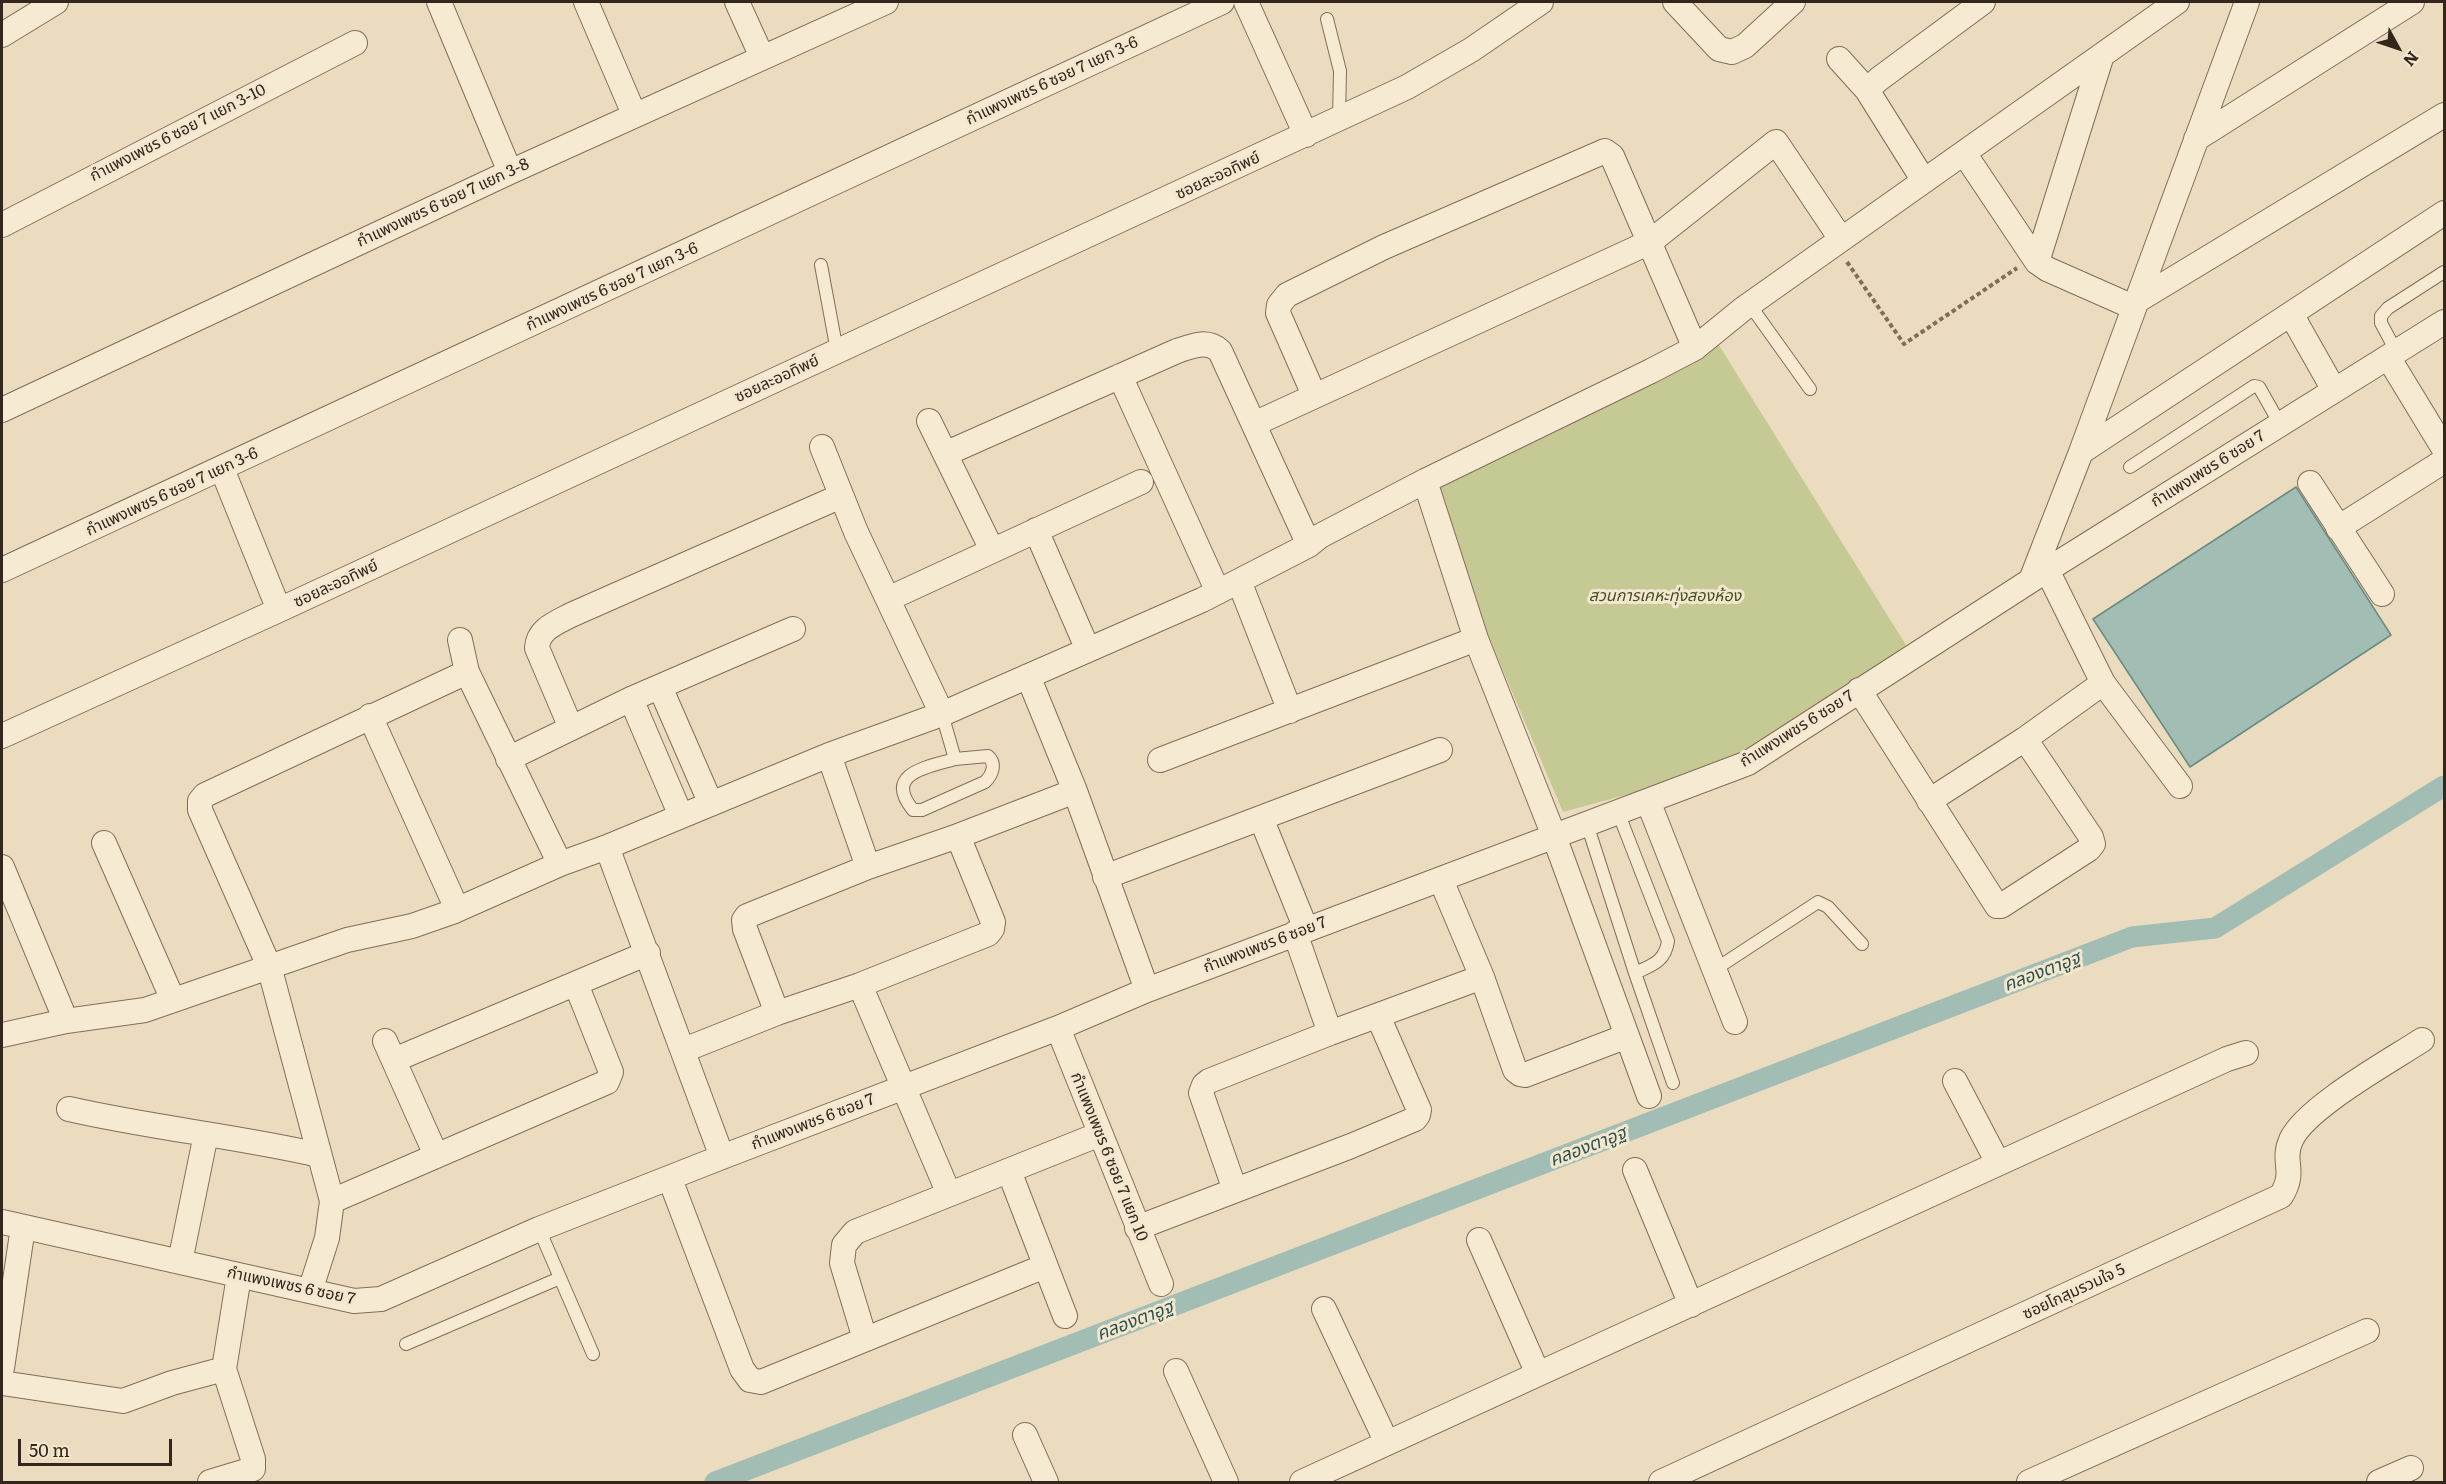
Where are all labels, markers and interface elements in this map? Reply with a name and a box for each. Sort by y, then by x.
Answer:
north arrow [2368,18,2428,78]
street label: กำแพงเพชร 6 ซอย 7 แยก 3-6 [963,33,1141,129]
text: N [2398,47,2425,72]
street label: กำแพงเพชร 6 ซอย 7 แยก 3-10 [87,80,269,186]
street label: ซอยละออทิพย์ [1173,148,1263,204]
street label: กำแพงเพชร 6 ซอย 7 แยก 3-8 [354,155,532,251]
street label: กำแพงเพชร 6 ซอย 7 แยก 3-6 [523,239,701,335]
street label: ซอยละออทิพย์ [732,351,822,407]
street label: กำแพงเพชร 6 ซอย 7 [2148,426,2268,512]
street label: กำแพงเพชร 6 ซอย 7 แยก 3-6 [83,444,261,540]
street label: ซอยละออทิพย์ [291,556,381,612]
park label: สวนการเคหะทุ่งสองห้อง [1589,586,1741,606]
street label: กำแพงเพชร 6 ซอย 7 [1737,686,1857,772]
street label: กำแพงเพชร 6 ซอย 7 [1201,913,1329,977]
water label: คลองตาอูฐ [2001,948,2083,996]
street label: กำแพงเพชร 6 ซอย 7 แยก 10 [1066,1070,1152,1244]
street label: กำแพงเพชร 6 ซอย 7 [749,1090,877,1154]
water label: คลองตาอูฐ [1547,1123,1629,1171]
street label: ซอยโกสุมรวมใจ 5 [2020,1260,2128,1324]
street label: กำแพงเพชร 6 ซอย 7 [225,1263,357,1309]
water label: คลองตาอูฐ [1094,1297,1176,1345]
scale bar [21,1427,176,1465]
text: 50 m [29,1436,70,1463]

